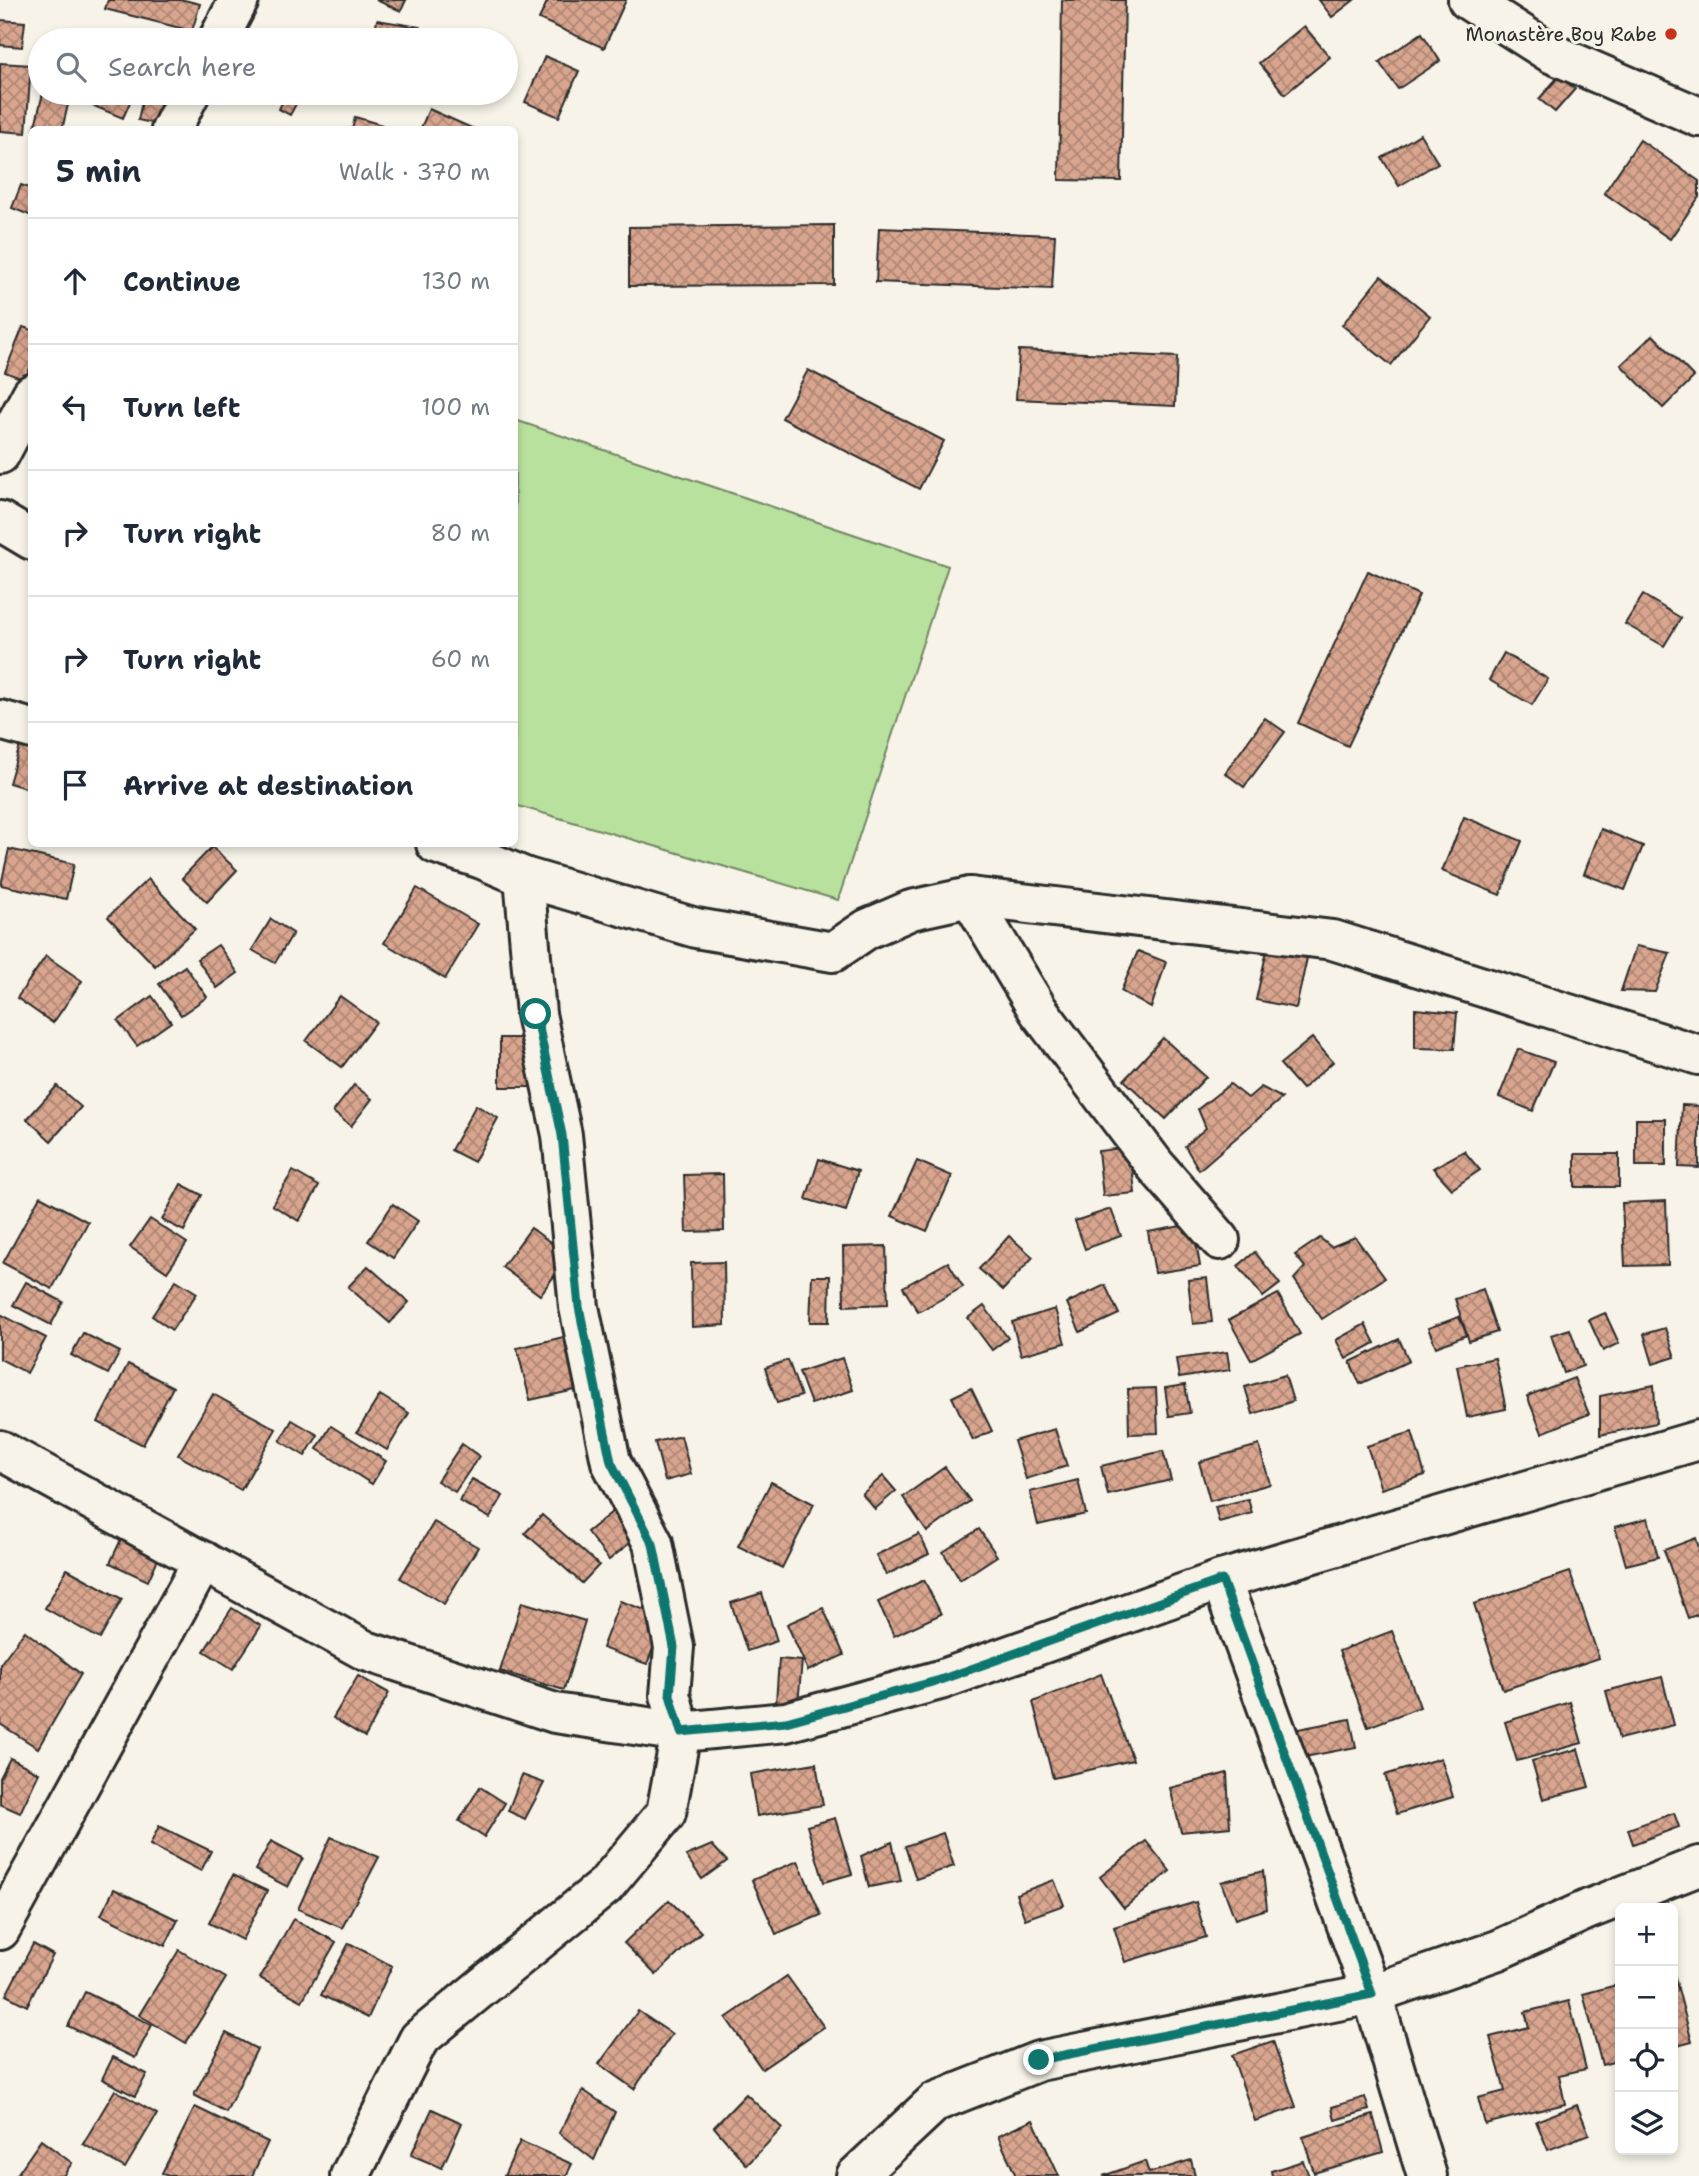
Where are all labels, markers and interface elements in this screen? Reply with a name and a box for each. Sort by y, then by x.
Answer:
place label: Monastère Boy Rabe [1465,22,1657,47]
marker: Monastère Boy Rabe [1663,26,1679,42]
search box [28,28,518,105]
icon: search [52,48,90,86]
text: Search here [108,49,257,84]
text: 5 min [56,151,141,192]
text: Walk · 370 m [339,157,490,187]
icon: ahead [56,262,94,300]
text: Continue [123,264,241,299]
text: 130 m [422,266,490,296]
icon: left [56,388,94,426]
text: Turn left [123,390,240,425]
text: 100 m [421,392,490,422]
icon: right [56,514,94,552]
text: Turn right [123,516,261,551]
text: 80 m [431,518,490,548]
icon: right [56,640,94,678]
text: Turn right [123,642,261,677]
text: 60 m [431,644,490,674]
icon: arrive [56,766,94,804]
text: Arrive at destination [123,768,413,803]
route start [520,998,551,1029]
map controls [1615,1903,1678,2155]
button: + [1615,1903,1678,1966]
button: − [1615,1966,1678,2029]
button: locate [1615,2029,1678,2092]
route end [1023,2044,1054,2075]
button: layers [1615,2092,1678,2155]

